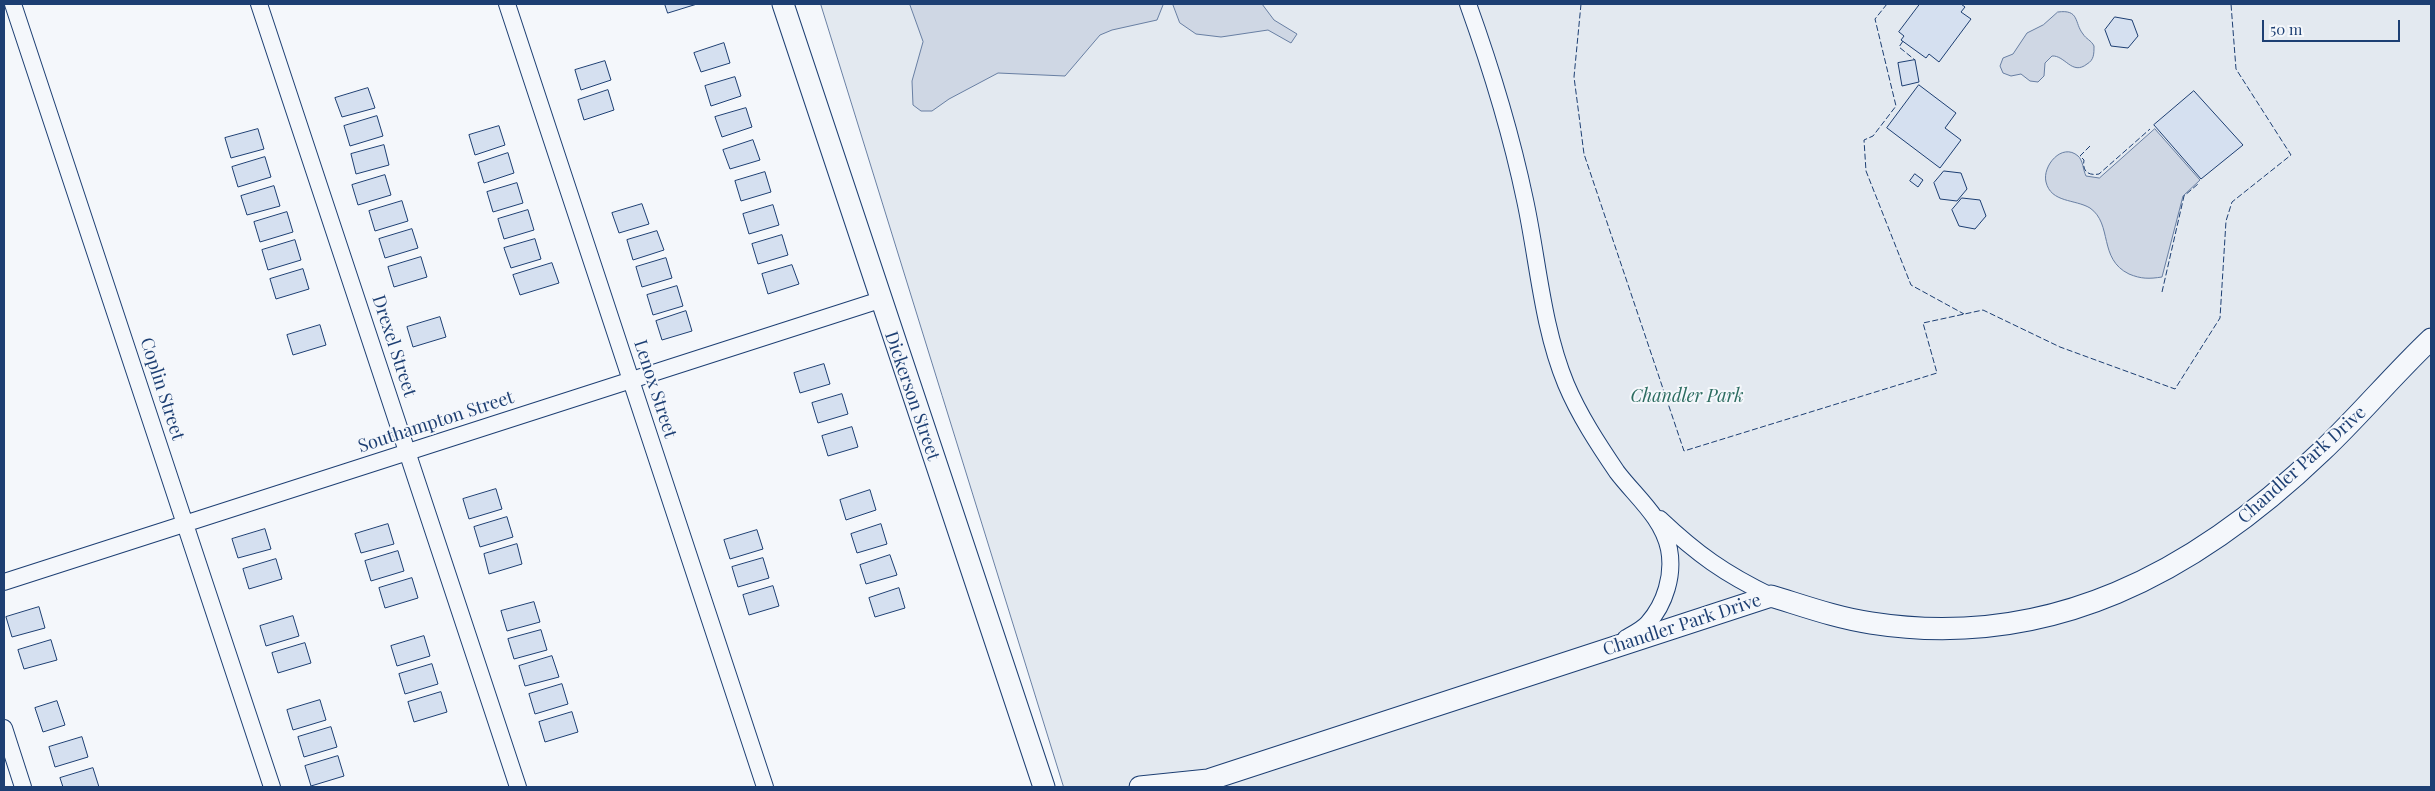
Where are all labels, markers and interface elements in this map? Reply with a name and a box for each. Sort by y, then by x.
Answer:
scale bar [2265,10,2402,42]
text: 50 m [2270,19,2302,39]
street label: Drexel Street [367,292,421,400]
street label: Dickerson Street [880,329,944,463]
street label: Coplin Street [135,335,189,443]
street label: Lenox Street [629,337,681,441]
park label: Chandler Park [1630,385,1744,407]
street label: Southampton Street [356,387,516,457]
street label: Chandler Park Drive [2233,402,2371,528]
street label: Chandler Park Drive [1600,589,1764,661]

